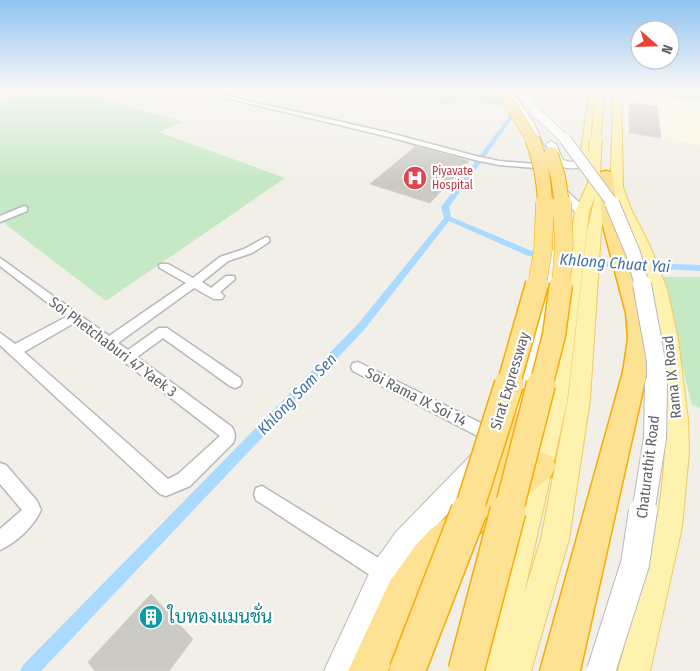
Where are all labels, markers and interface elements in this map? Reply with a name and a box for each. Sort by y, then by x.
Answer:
north arrow [630,20,680,70]
text: N [657,42,676,56]
place label: Piyavate Hospital [432,164,473,192]
hospital icon: Piyavate Hospital [402,165,428,191]
water label: Khlong Chuat Yai [559,250,671,276]
street label: Soi Phetchaburi 47 Yaek 3 [46,293,181,401]
street label: Sirat Expressway [487,330,534,432]
street label: Rama IX Road [659,334,685,420]
water label: Khlong Sam Sen [254,349,340,439]
street label: Soi Rama IX Soi 14 [362,364,470,430]
street label: Chaturathit Road [633,414,663,520]
place label: ใบทองแมนชั่น [166,602,272,628]
building icon: ใบทองแมนชั่น [138,604,164,630]

